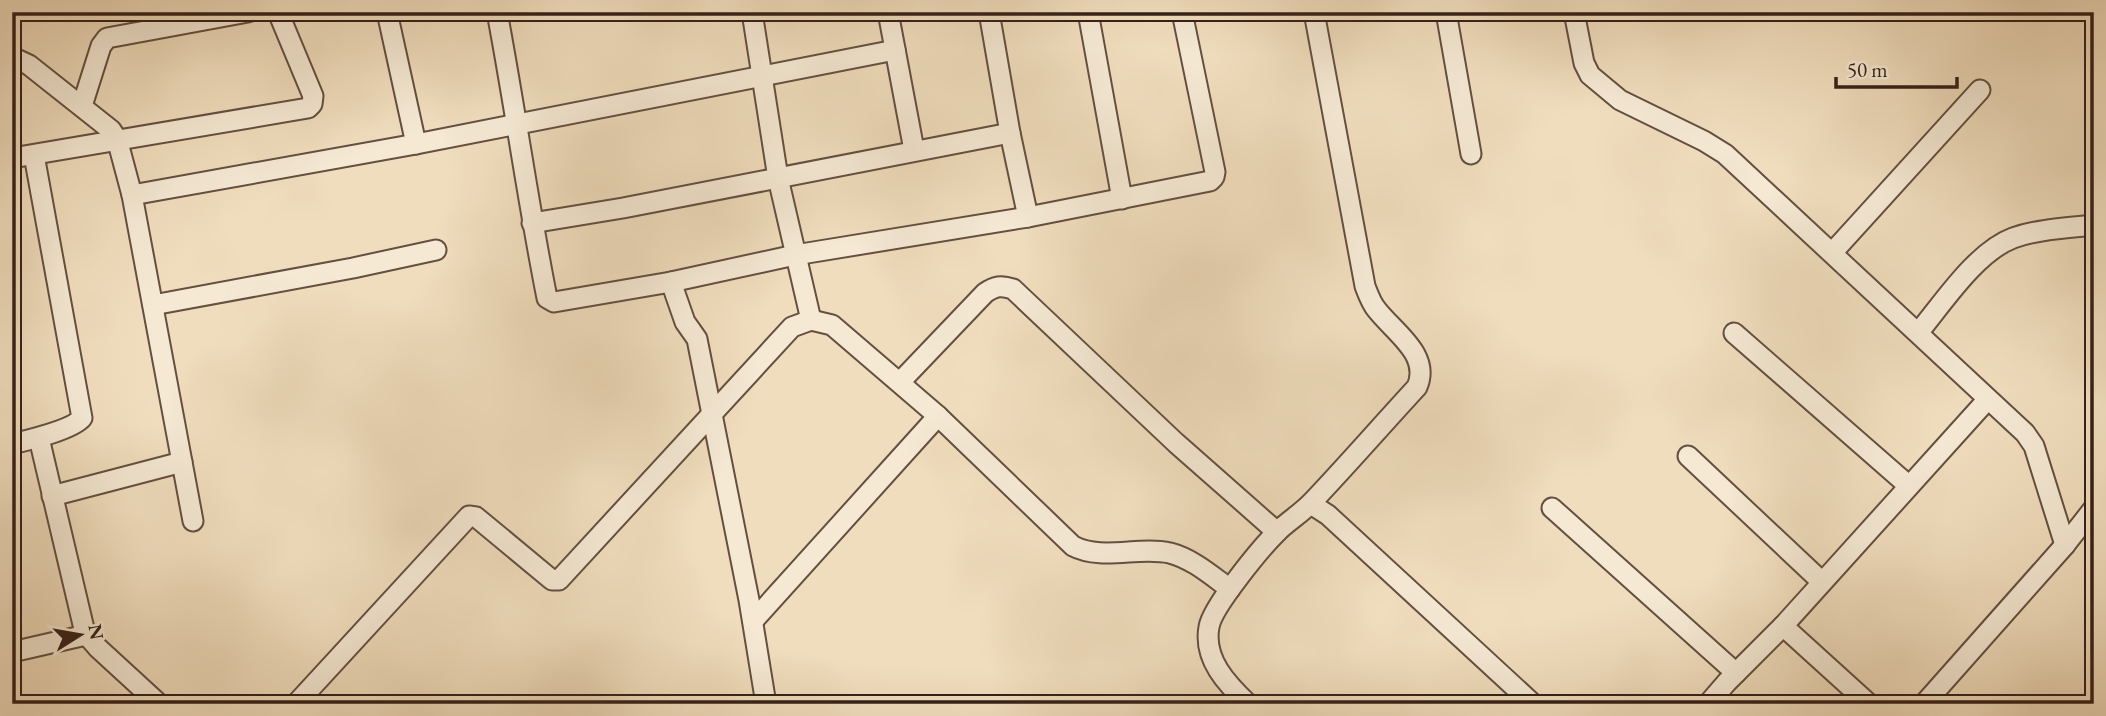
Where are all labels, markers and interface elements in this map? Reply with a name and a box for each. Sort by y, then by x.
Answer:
scale bar [1836,46,1957,90]
text: 50 m [1847,56,1888,83]
north arrow [46,600,116,670]
text: N [82,622,110,642]

